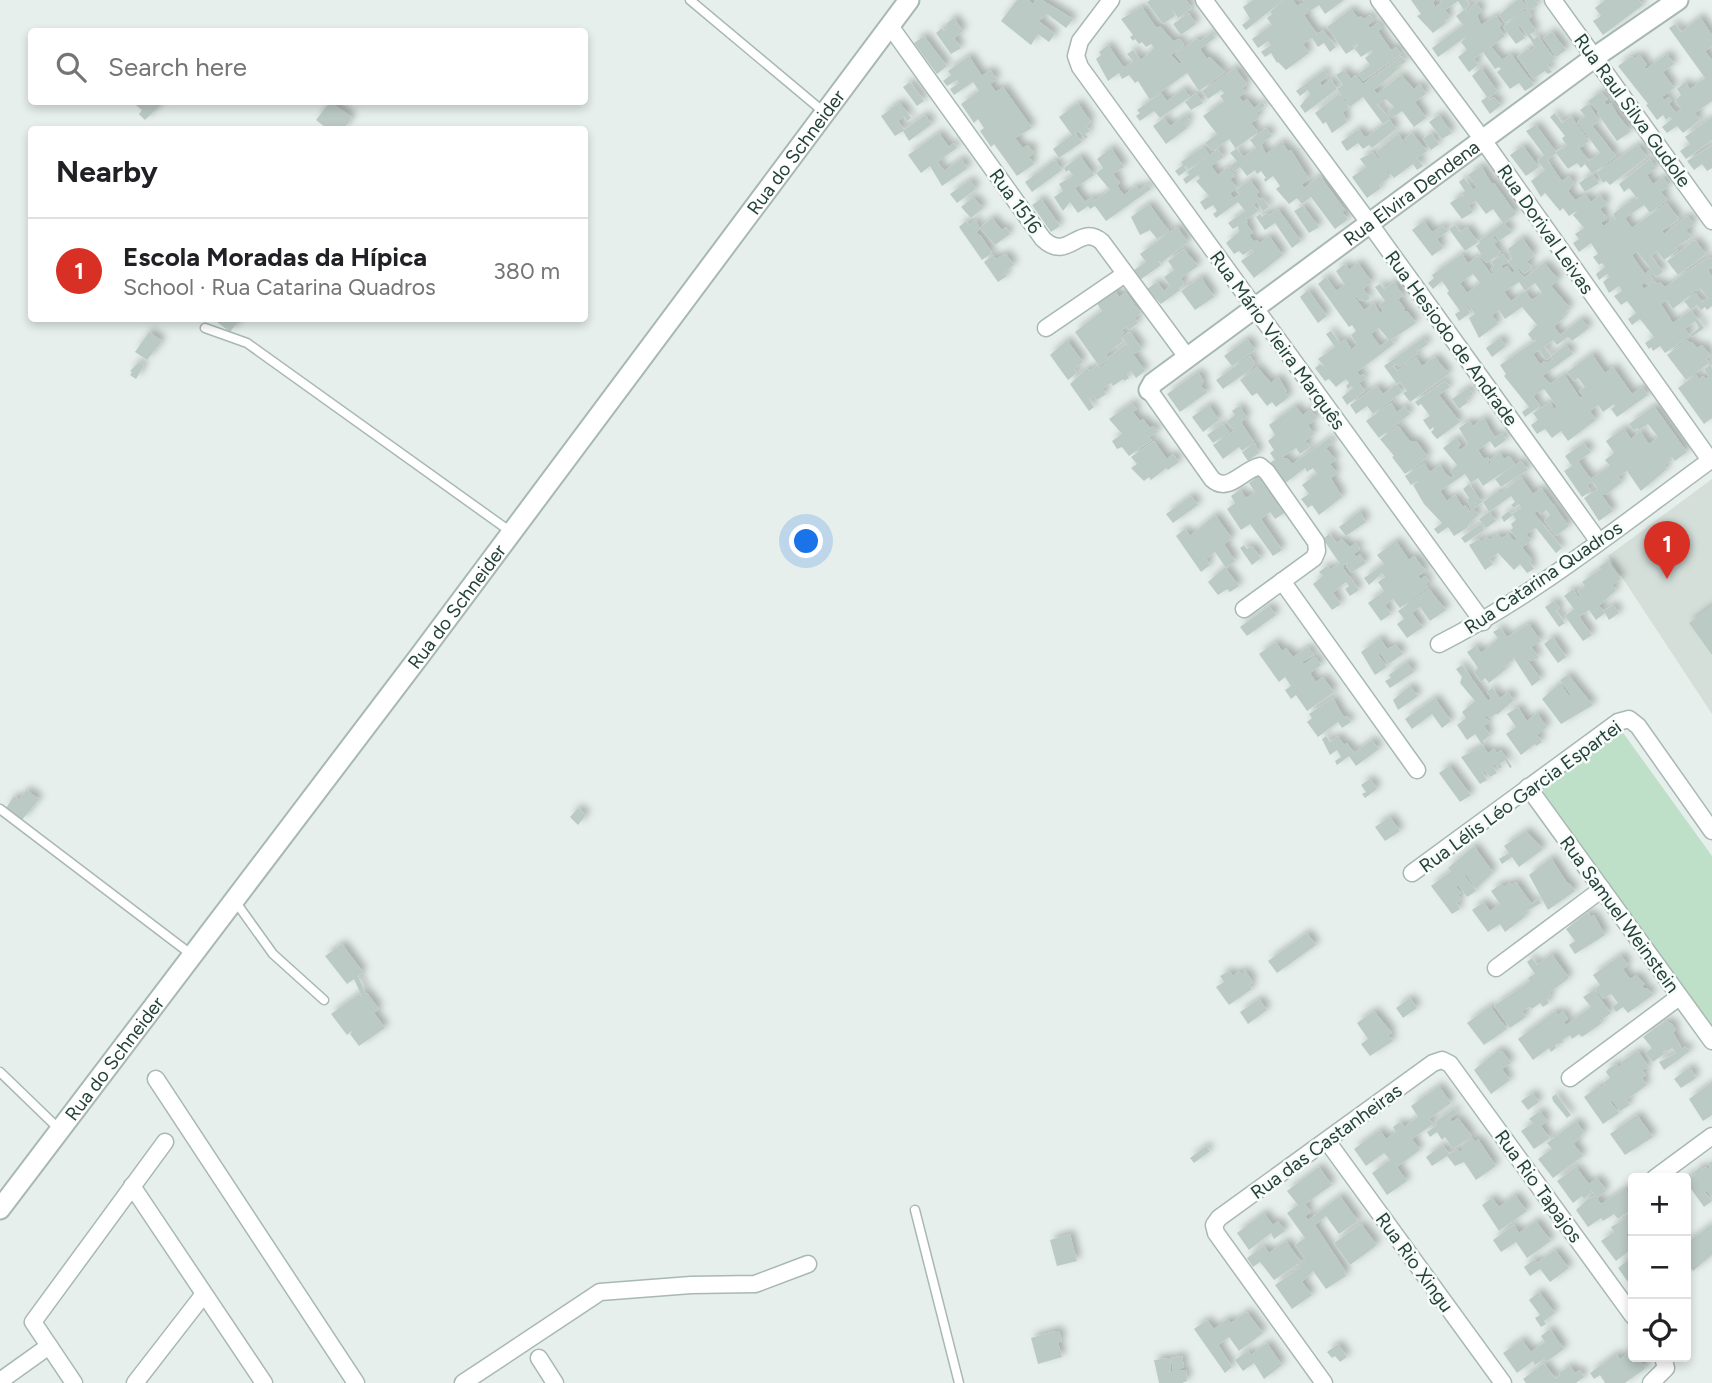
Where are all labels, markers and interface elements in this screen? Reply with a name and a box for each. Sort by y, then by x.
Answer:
search box [28,28,588,105]
street label: Rua Raul Silva Gudole [1569,29,1696,191]
icon: search [52,48,90,86]
text: Search here [108,51,247,83]
street label: Rua do Schneider [742,85,850,219]
street label: Rua Elvira Dendena [1339,135,1484,251]
text: Nearby [56,153,158,190]
street label: Rua Dorival Leivas [1492,160,1599,299]
street label: Rua 1516 [984,164,1047,238]
text: Escola Moradas da Hípica [123,241,427,273]
street label: Rua Mário Vieira Marquês [1205,246,1350,434]
street label: Rua Hesiodo de Andrade [1380,246,1523,430]
text: 1 [74,257,84,285]
text: 380 m [493,257,560,285]
text: School · Rua Catarina Quadros [123,273,436,301]
street label: Rua Catarina Quadros [1460,516,1627,639]
pin: 1 [1644,521,1690,579]
your location [789,524,823,558]
street label: Rua do Schneider [403,539,511,674]
street label: Rua Lélis Léo Garcia Espartei [1415,715,1626,877]
street label: Rua Samuel Weinstein [1555,831,1684,997]
street label: Rua do Schneider [60,992,169,1125]
street label: Rua das Castanheiras [1246,1079,1406,1204]
street label: Rua Rio Tapajos [1490,1125,1587,1247]
map controls [1628,1173,1691,1362]
button: + [1628,1173,1691,1236]
street label: Rua Rio Xingu [1371,1208,1458,1317]
button: − [1628,1236,1691,1299]
button: locate [1628,1299,1691,1362]

